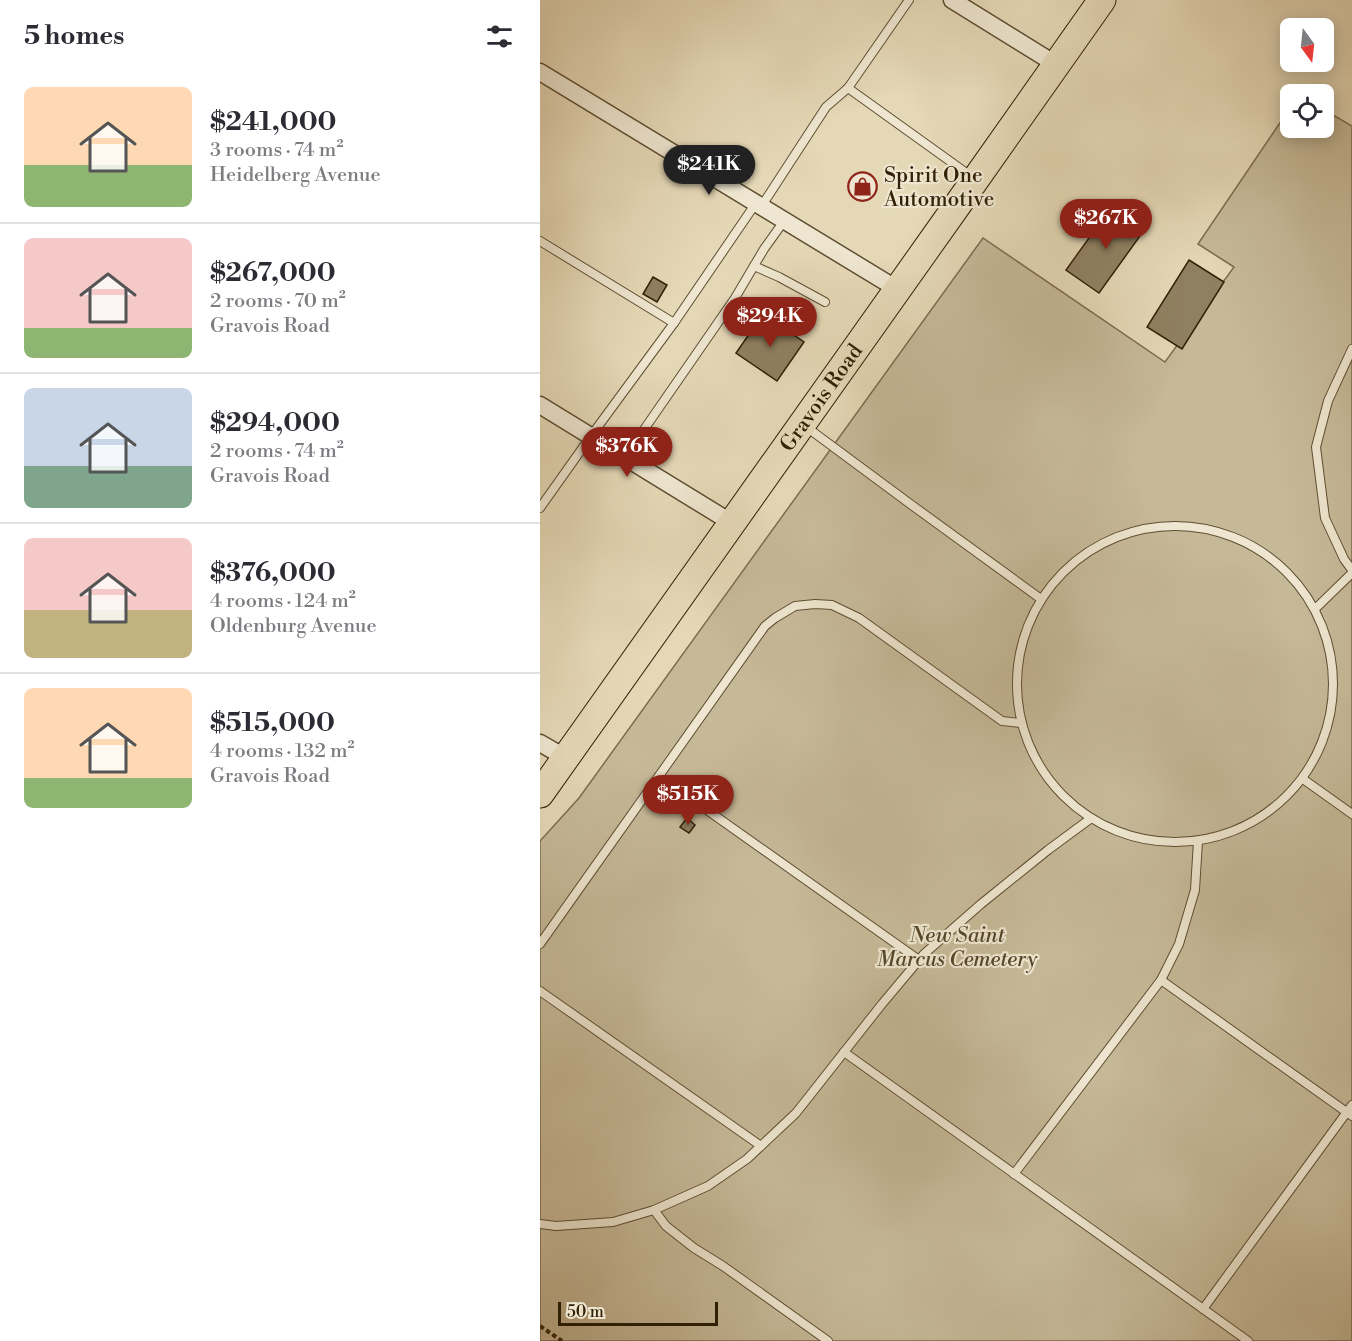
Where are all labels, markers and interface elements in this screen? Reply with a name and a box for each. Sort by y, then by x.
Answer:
north arrow [1280,18,1334,72]
map controls [1280,18,1334,138]
text: 5 homes [24,20,124,52]
icon: filters [483,20,516,53]
button: locate [1280,84,1334,138]
text: $241,000 [210,106,337,138]
icon: home [72,111,144,183]
text: 3 rooms · 74 m² [210,138,343,163]
pin: $241K [667,145,751,196]
text: $241K [677,152,741,177]
text: Heidelberg Avenue [210,163,380,188]
place label: Spirit One Automotive [883,163,994,213]
shop icon: Spirit One Automotive [847,171,879,203]
pin: $267K [1064,199,1148,250]
text: $267K [1074,206,1138,231]
text: $267,000 [210,257,336,289]
icon: home [72,262,144,334]
text: 2 rooms · 70 m² [210,289,346,314]
pin: $294K [728,297,812,348]
text: $294K [737,304,803,329]
text: Gravois Road [210,314,330,339]
street label: Gravois Road [775,339,869,457]
text: $294,000 [210,407,340,439]
icon: home [72,412,144,484]
pin: $376K [585,427,669,478]
text: $376K [595,434,659,459]
text: 2 rooms · 74 m² [210,439,344,464]
text: Gravois Road [210,464,330,489]
text: $376,000 [210,557,336,589]
icon: home [72,562,144,634]
text: 4 rooms · 124 m² [210,589,356,614]
text: Oldenburg Avenue [210,614,377,639]
text: $515,000 [210,707,335,739]
icon: home [72,712,144,784]
text: 4 rooms · 132 m² [210,739,354,764]
text: Gravois Road [210,764,330,789]
pin: $515K [646,775,730,826]
text: $515K [657,782,719,807]
park label: New Saint Marcus Cemetery [877,923,1038,973]
scale bar [558,1299,718,1326]
text: 50 m [567,1302,604,1322]

